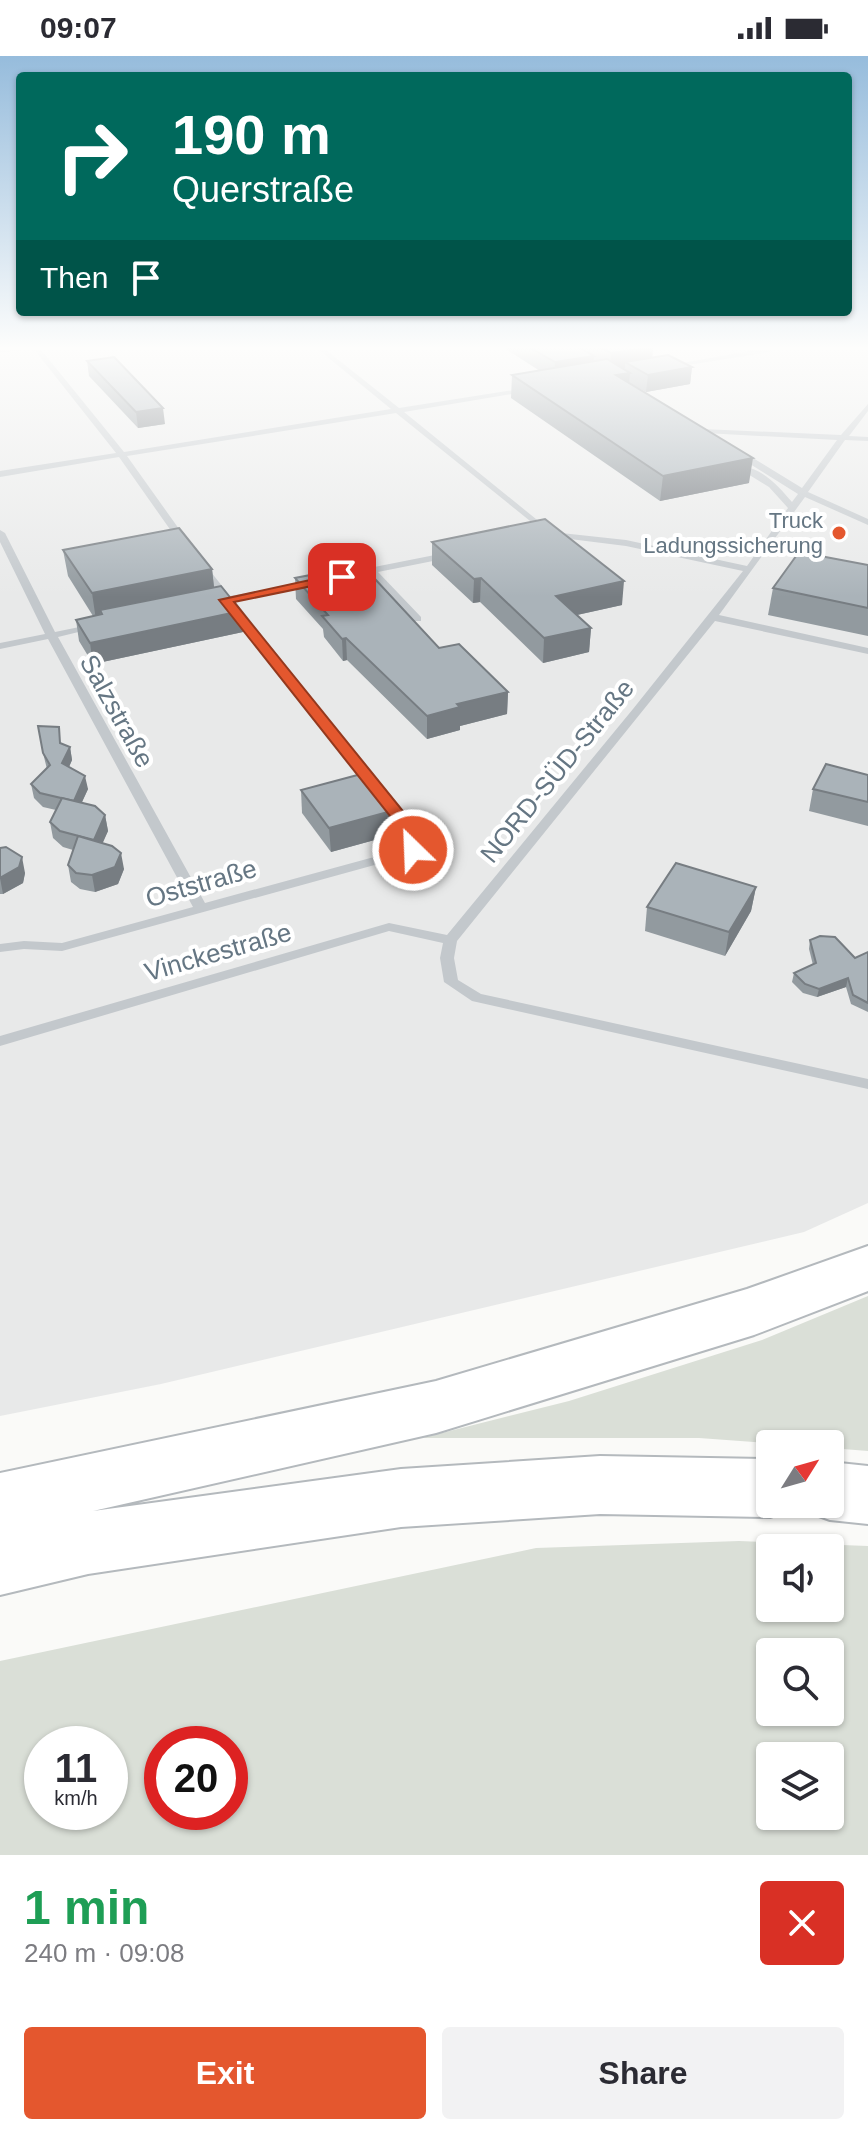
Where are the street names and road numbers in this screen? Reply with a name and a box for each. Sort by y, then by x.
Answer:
street label: Salzstraße [74,649,160,773]
street label: NORD-SÜD-Straße [474,673,640,869]
street label: Oststraße [142,853,260,913]
street label: Vinckestraße [141,917,295,987]

